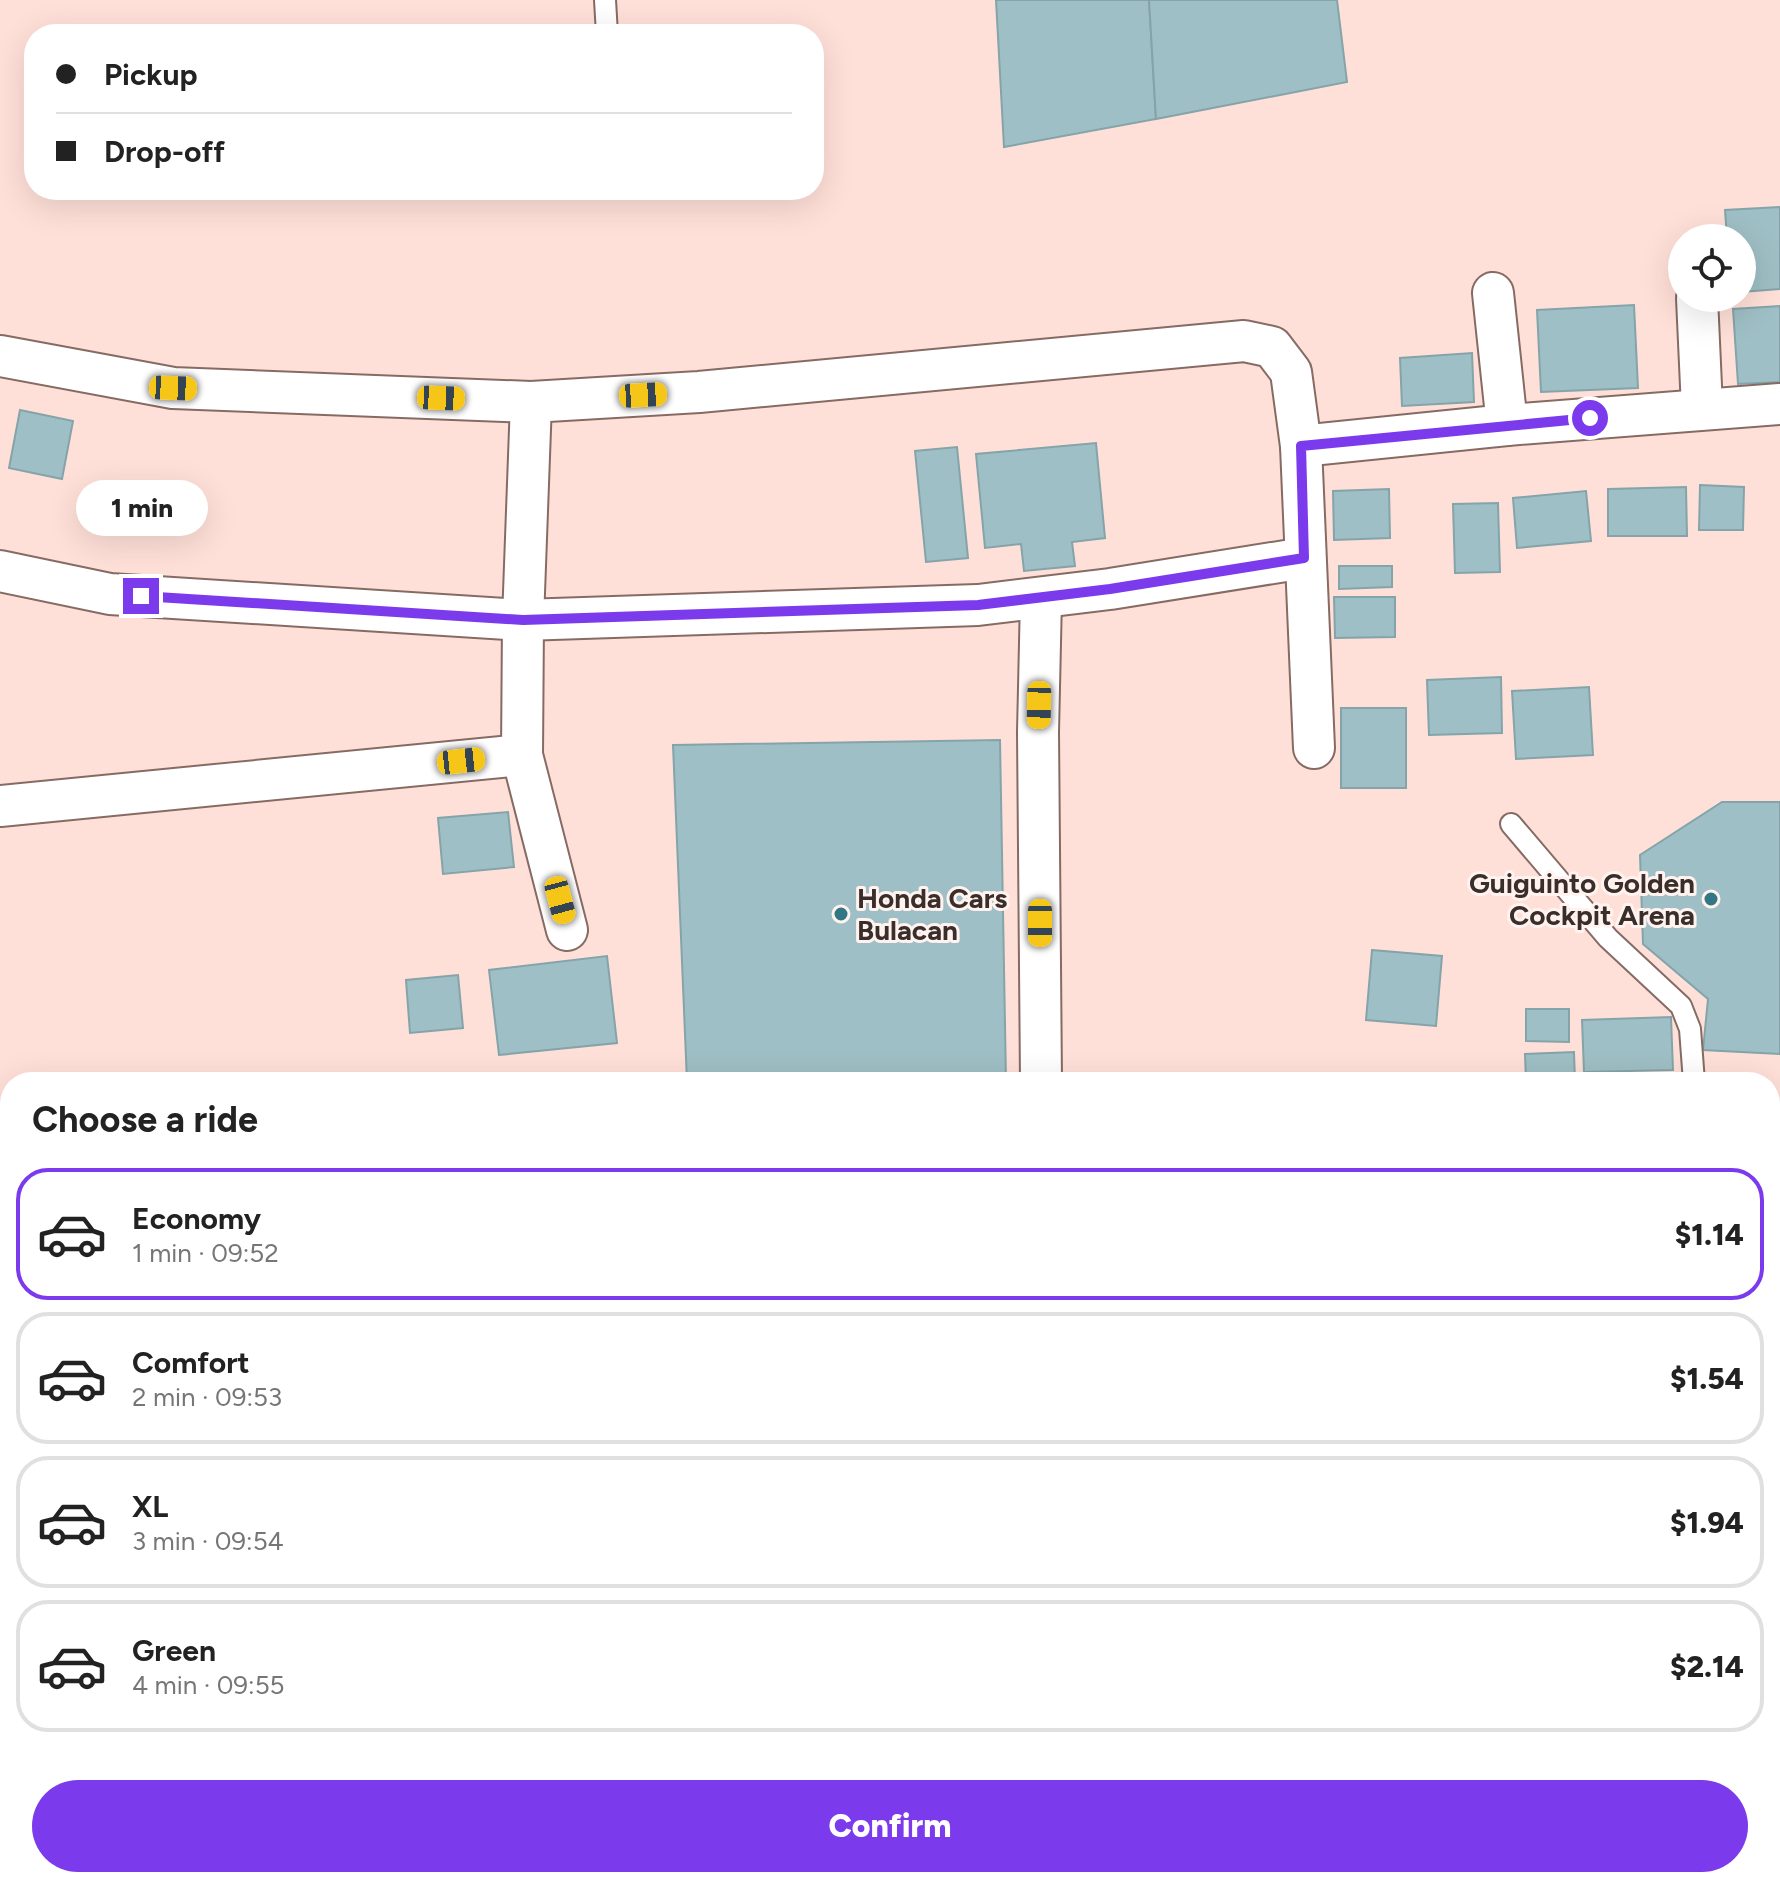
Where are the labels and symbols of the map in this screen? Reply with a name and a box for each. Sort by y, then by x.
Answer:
car [149,375,197,401]
car [618,382,668,408]
car [417,385,465,411]
route start [1572,400,1608,436]
callout: 1 min [75,480,207,536]
route end [123,578,159,614]
car [1027,681,1051,729]
car [436,747,486,775]
place label: Guiguinto Golden Cockpit Arena [1469,866,1695,932]
car [542,874,578,926]
place label: Honda Cars Bulacan [857,881,1007,947]
marker: Guiguinto Golden Cockpit Arena [1702,890,1720,908]
car [1028,899,1052,947]
marker: Honda Cars Bulacan [832,905,850,923]

